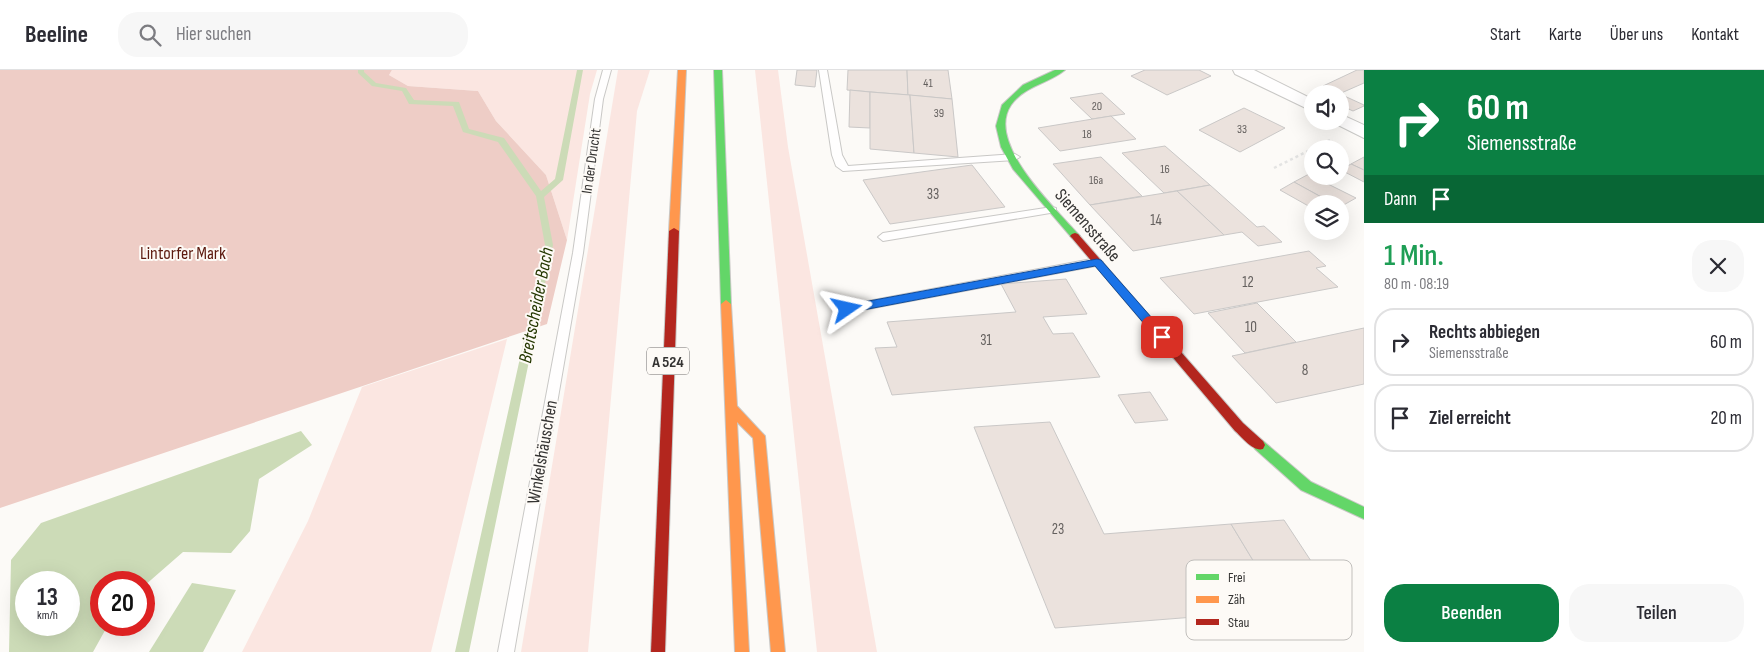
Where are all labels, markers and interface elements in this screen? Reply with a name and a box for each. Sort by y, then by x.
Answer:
search box [118,12,468,57]
text: Beeline [25,20,88,49]
icon: search [136,21,164,49]
text: Hier suchen [176,23,252,46]
text: Start [1490,24,1521,45]
text: Karte [1549,24,1582,45]
text: Über uns [1610,24,1663,45]
text: Kontakt [1691,24,1739,45]
house number: 41 [923,76,933,91]
map controls [1304,85,1349,240]
button: sound [1304,85,1349,130]
text: 60 m [1467,87,1529,130]
icon: right [1384,90,1449,155]
house number: 20 [1092,99,1102,114]
house number: 39 [934,106,944,121]
house number: 33 [1237,122,1247,137]
street label: In der Drucht [578,127,606,195]
house number: 18 [1082,127,1092,142]
text: Siemensstraße [1467,130,1577,157]
button: search [1304,140,1349,185]
house number: 16 [1160,162,1170,177]
house number: 16a [1089,173,1103,188]
house number: 33 [927,185,939,204]
street label: Siemensstraße [1050,185,1125,266]
icon: arrive [1427,185,1455,213]
text: Dann [1384,188,1417,211]
button: layers [1304,195,1349,240]
house number: 14 [1150,211,1162,230]
text: 1 Min. [1384,238,1444,274]
button: close [1692,240,1744,292]
park label: Lintorfer Mark [140,243,226,264]
water label: Breitscheider Bach [514,245,559,365]
house number: 12 [1242,273,1254,292]
text: 80 m · 08:19 [1384,275,1449,294]
position arrow [820,282,872,334]
pin [1141,316,1183,358]
house number: 10 [1245,318,1257,337]
text: Rechts abbiegen [1429,321,1540,344]
icon: arrive [1148,323,1176,351]
icon: right [1386,328,1414,356]
house number: 31 [980,331,993,350]
text: 60 m [1710,331,1742,354]
text: Siemensstraße [1429,344,1509,363]
road number: A 524 [647,348,689,374]
house number: 8 [1302,361,1308,380]
street label: Winkelshäuschen [523,399,562,506]
icon: arrive [1386,404,1414,432]
text: Ziel erreicht [1429,407,1511,430]
text: 20 m [1710,407,1742,430]
house number: 23 [1052,520,1064,539]
legend [1186,560,1352,640]
text: Frei [1228,569,1245,586]
speed limit sign: 20 [90,571,155,636]
text: 13 [37,582,58,613]
button: Beenden [1384,584,1559,642]
button: Teilen [1569,584,1744,642]
text: Zäh [1228,591,1245,608]
text: km/h [37,608,58,623]
text: Stau [1228,614,1250,631]

